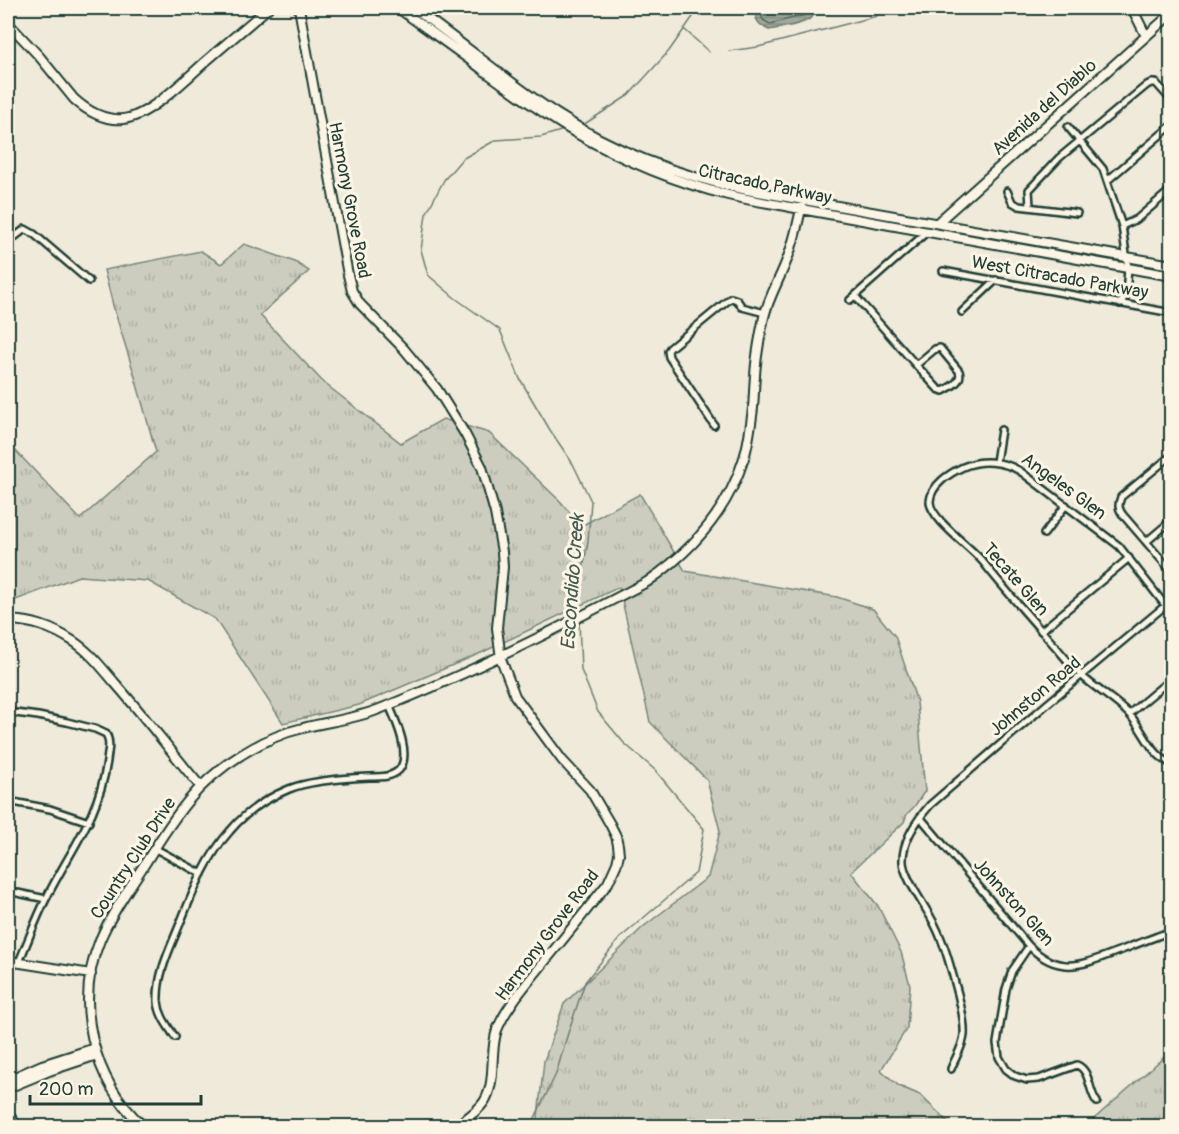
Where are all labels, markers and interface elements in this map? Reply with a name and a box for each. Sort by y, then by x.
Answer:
street label: Avenida del Diablo [987,54,1102,161]
street label: Harmony Grove Road [323,120,376,280]
street label: Citracado Parkway [696,159,834,210]
street label: West Citracado Parkway [970,251,1150,304]
street label: Angeles Glen [1017,448,1111,525]
water label: Escondido Creek [555,512,590,651]
street label: Tecate Glen [978,538,1054,621]
street label: Johnston Road [985,651,1086,741]
street label: Country Club Drive [85,793,181,924]
street label: Johnston Glen [968,854,1059,951]
street label: Harmony Grove Road [490,865,604,1006]
scale bar [30,1068,201,1106]
text: 200 m [39,1078,94,1101]

